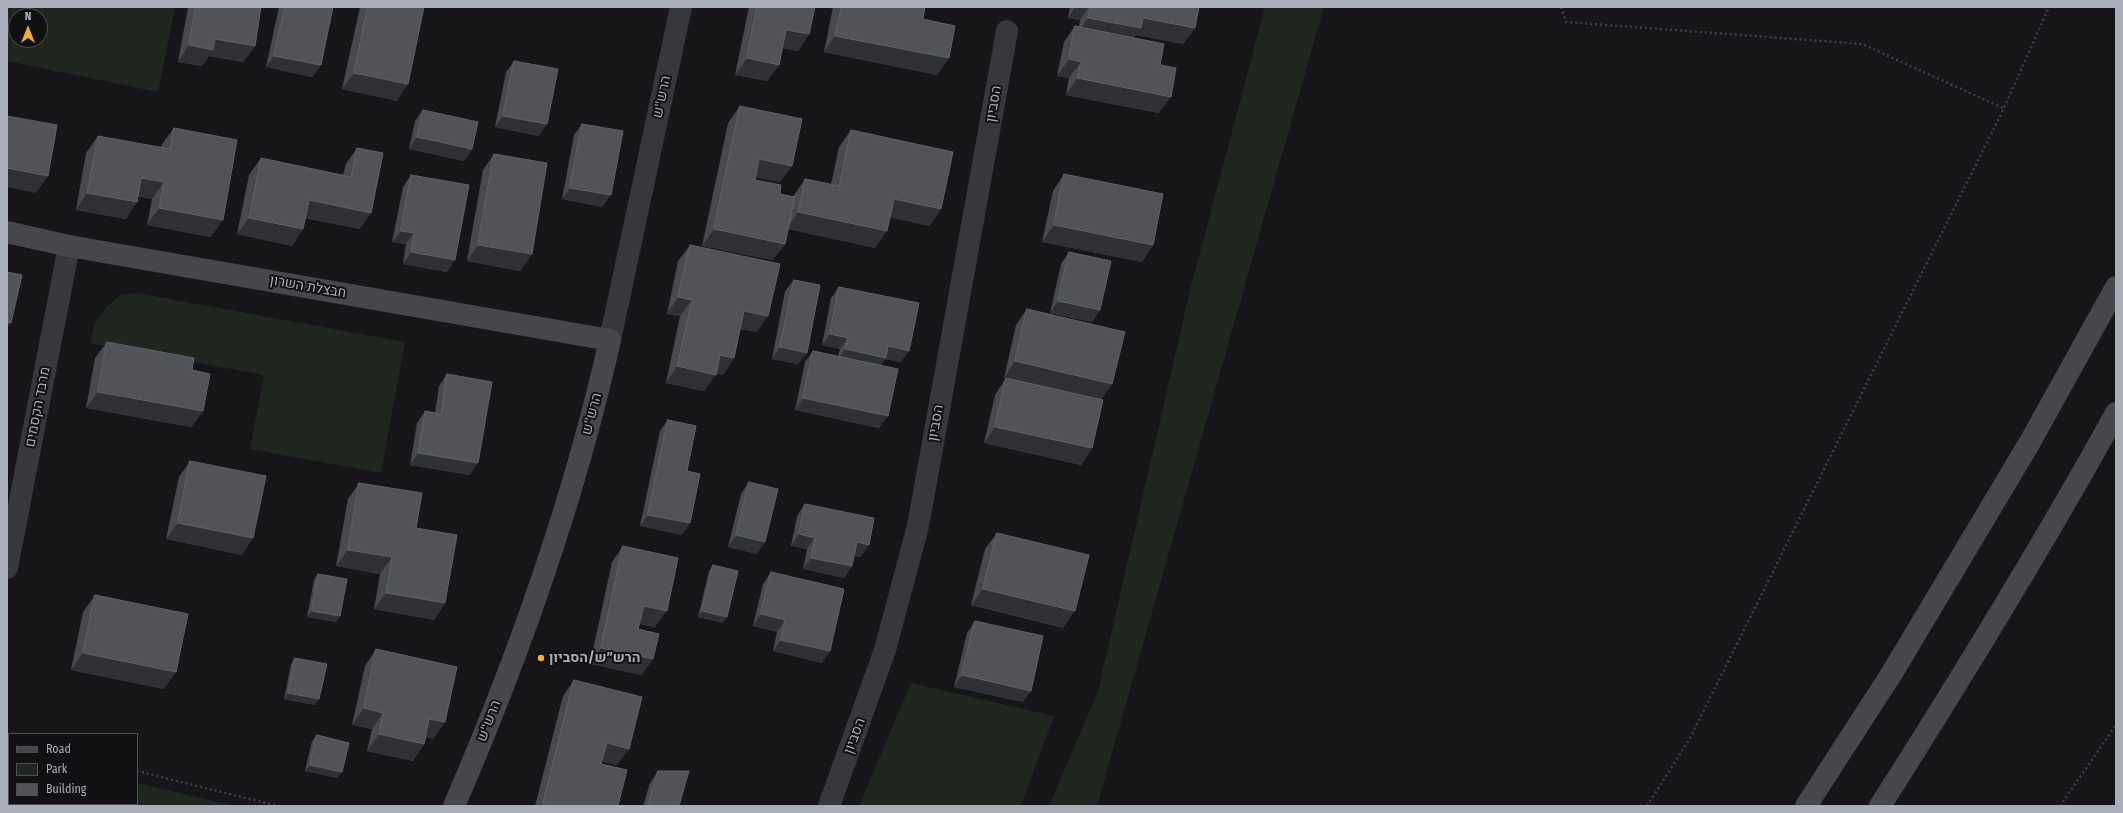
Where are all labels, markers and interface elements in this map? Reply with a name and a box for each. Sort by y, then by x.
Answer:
north arrow [8,8,48,48]
text: N [25,10,31,23]
street label: הרש''ש [649,74,675,120]
street label: הסביון [983,84,1005,124]
street label: חבצלת השרון [269,272,347,302]
street label: מרבד הקסמים [22,365,54,449]
street label: הרש''ש [578,391,606,437]
street label: הסביון [925,403,947,443]
place label: הרש״ש/הסביון [549,650,640,666]
marker: הרש״ש/הסביון [536,653,546,663]
street label: הרש''ש [473,698,505,744]
street label: הסביון [841,716,869,756]
legend [8,733,138,805]
text: Road [46,742,71,756]
text: Park [46,762,67,776]
text: Building [46,782,86,796]

